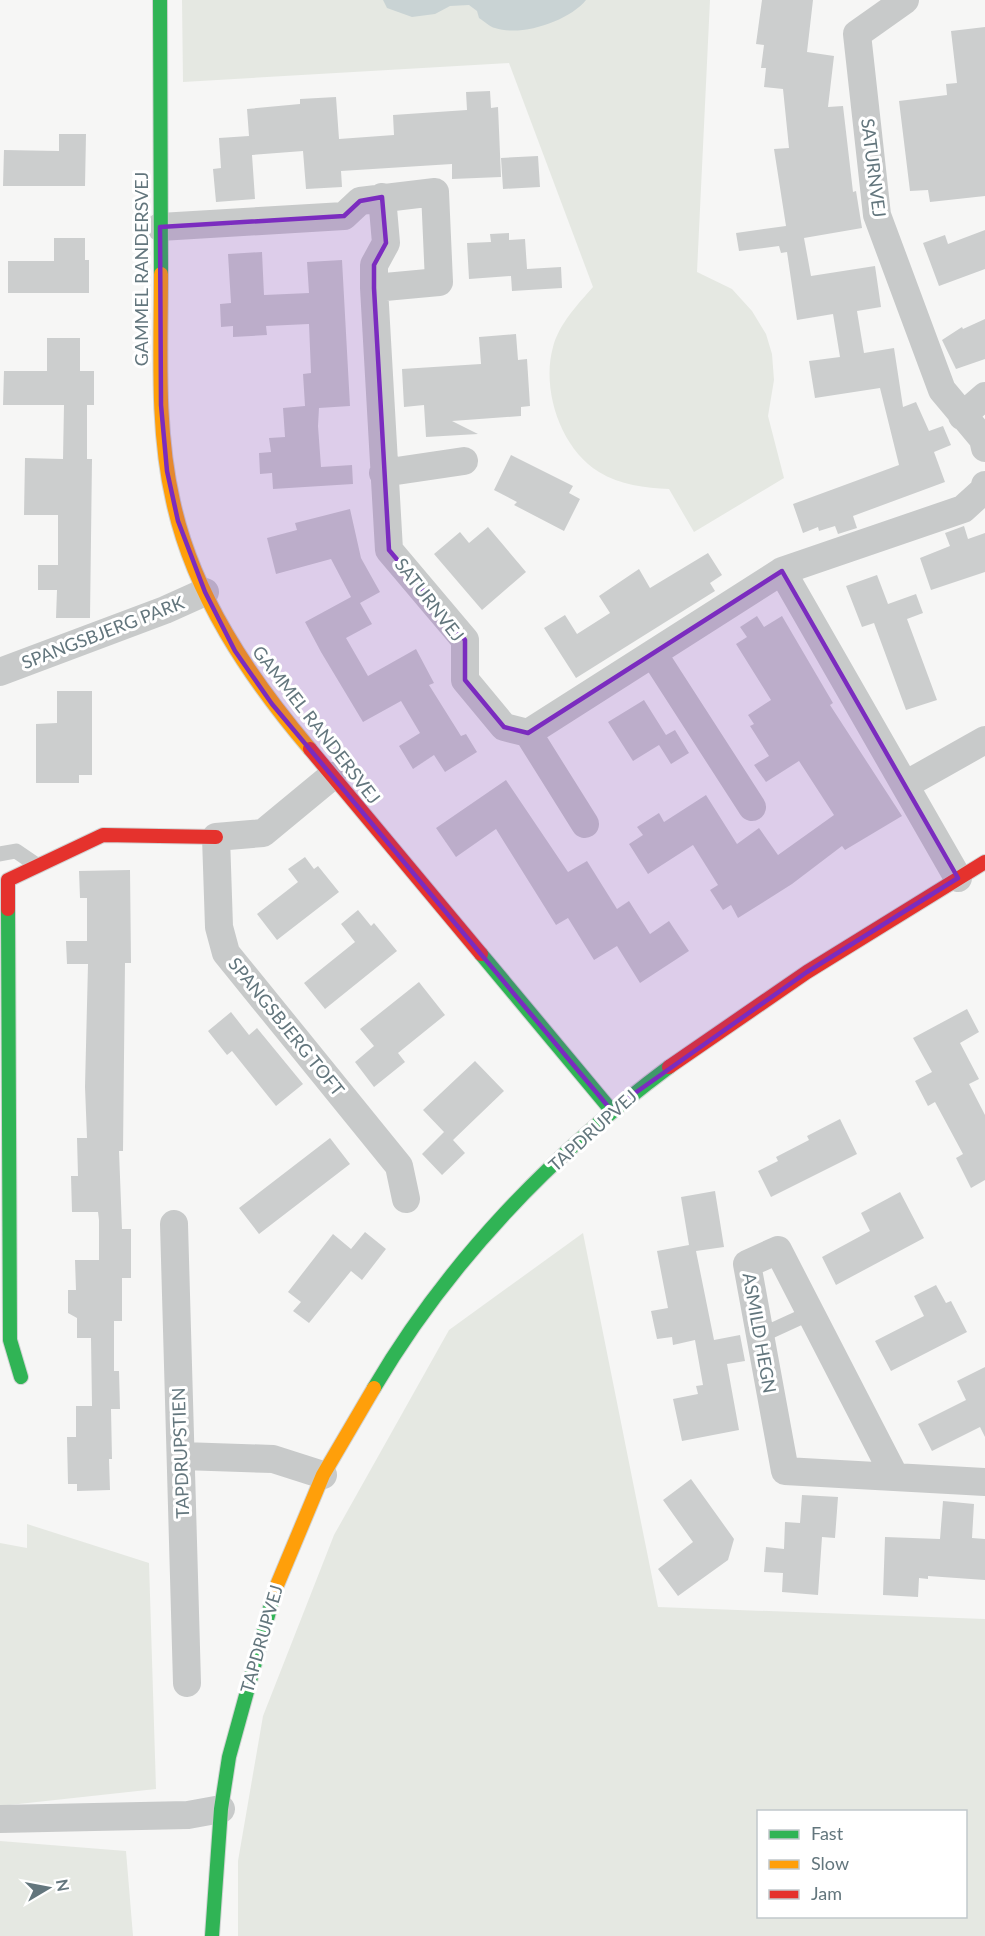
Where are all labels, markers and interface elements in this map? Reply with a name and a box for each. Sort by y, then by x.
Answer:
street label: SATURNVEJ [857,117,891,219]
street label: GAMMEL RANDERSVEJ [130,172,152,366]
street label: SATURNVEJ [390,553,469,645]
street label: SPANGSBJERG PARK [18,591,187,673]
street label: GAMMEL RANDERSVEJ [248,641,385,808]
street label: SPANGSBJERG TOFT [224,953,350,1100]
street label: TAPDRUPVEJ [544,1085,641,1176]
street label: ASMILD HEGN [739,1271,781,1395]
street label: TAPDRUPSTIEN [167,1387,193,1519]
street label: TAPDRUPVEJ [235,1582,287,1695]
legend [757,1810,967,1918]
text: Fast [811,1822,844,1844]
text: Slow [811,1852,849,1874]
north arrow [18,1858,78,1918]
text: N [53,1878,74,1893]
text: Jam [811,1882,842,1904]

